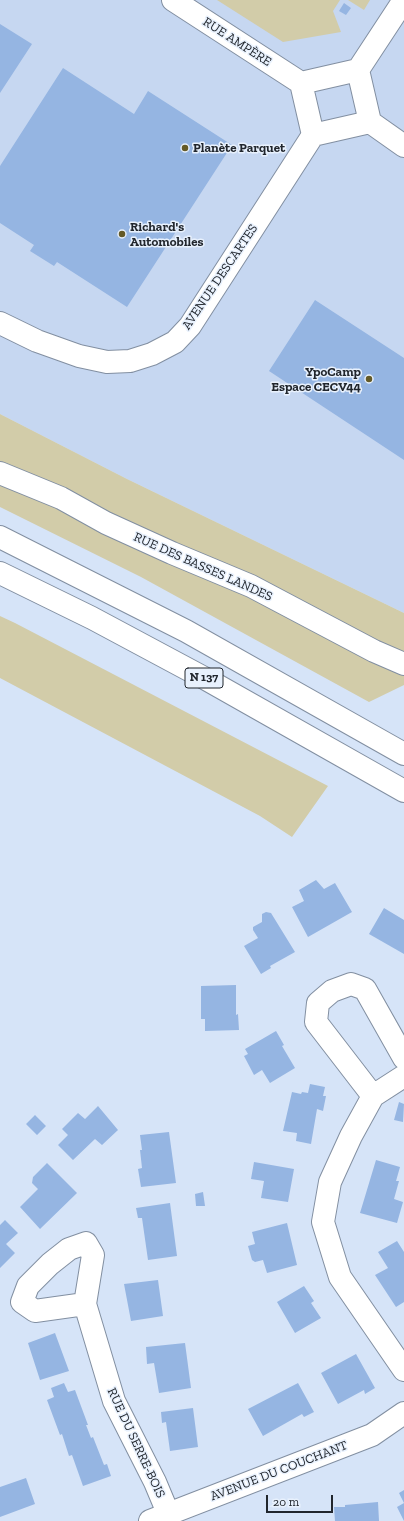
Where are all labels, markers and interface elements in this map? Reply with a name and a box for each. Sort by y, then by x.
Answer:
street label: RUE AMPÈRE [200,14,274,70]
place label: Planète Parquet [193,140,285,156]
marker: Planète Parquet [180,143,190,153]
place label: Richard's Automobiles [130,219,203,250]
street label: AVENUE DESCARTES [179,221,261,333]
marker: Richard's Automobiles [117,229,127,239]
place label: YpoCamp Espace CECV44 [271,364,361,395]
marker: YpoCamp Espace CECV44 [364,374,374,384]
street label: RUE DES BASSES LANDES [131,529,275,605]
road number: N 137 [185,668,223,688]
street label: RUE DU SERRE-BOIS [104,1385,168,1501]
street label: AVENUE DU COUCHANT [208,1438,350,1504]
scale bar [268,1487,335,1513]
text: 20 m [273,1495,299,1509]

